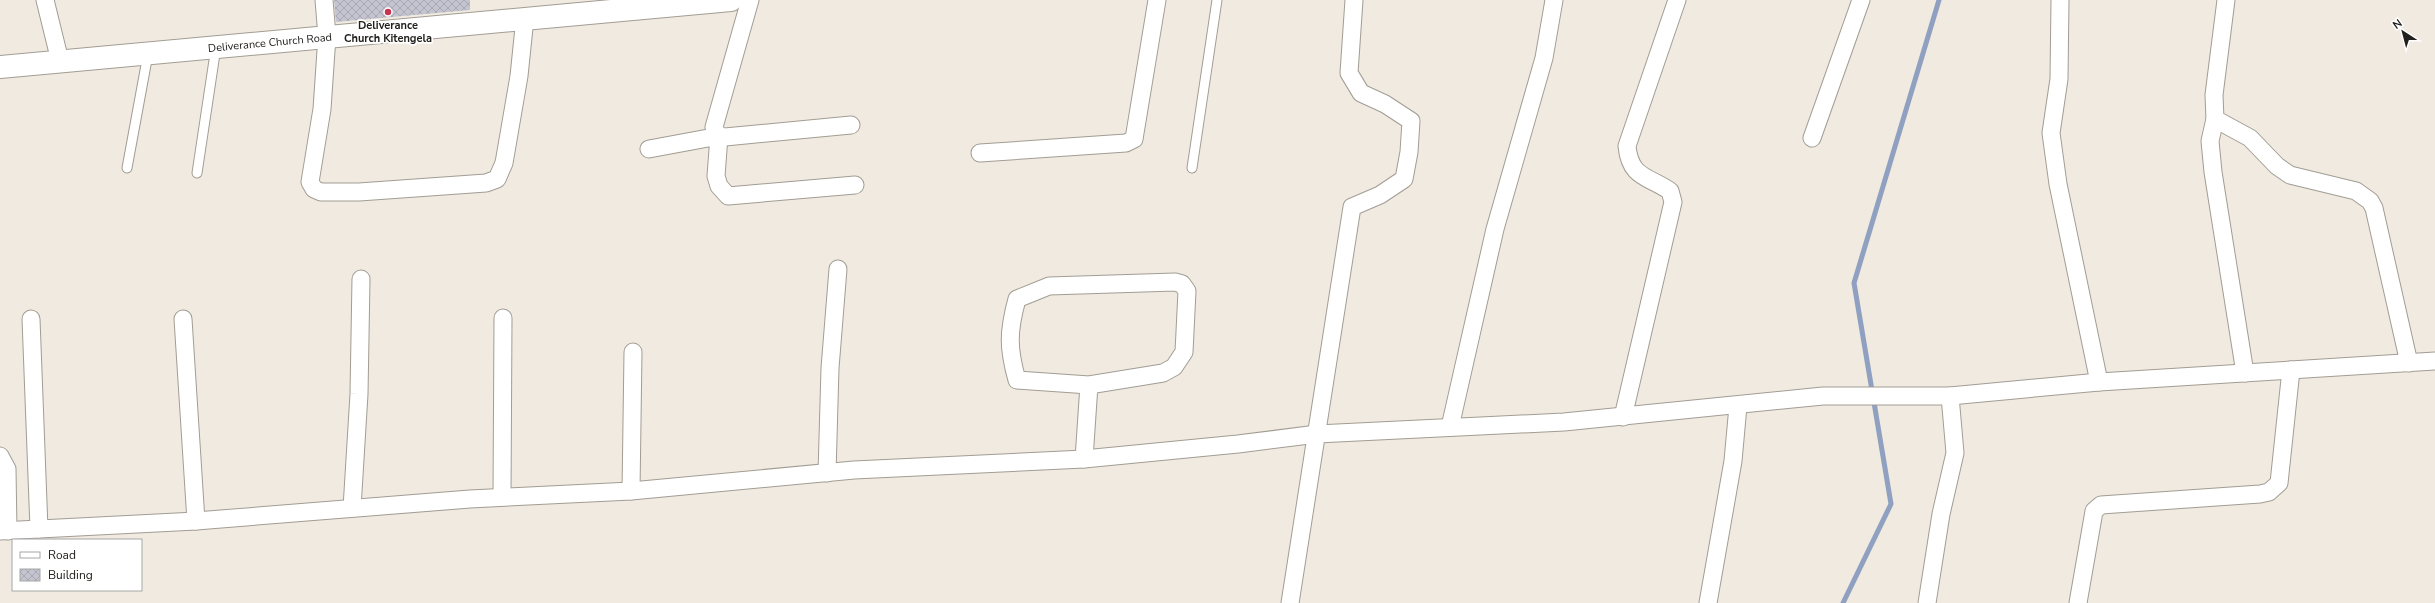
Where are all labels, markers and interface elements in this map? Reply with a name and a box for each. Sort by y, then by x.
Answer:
marker: Deliverance Church Kitengela [383,7,393,17]
north arrow [2383,12,2423,52]
text: N [2390,16,2405,33]
place label: Deliverance Church Kitengela [344,18,432,46]
street label: Deliverance Church Road [207,30,333,56]
legend [12,539,142,591]
text: Road [48,547,76,563]
text: Building [48,567,93,583]

